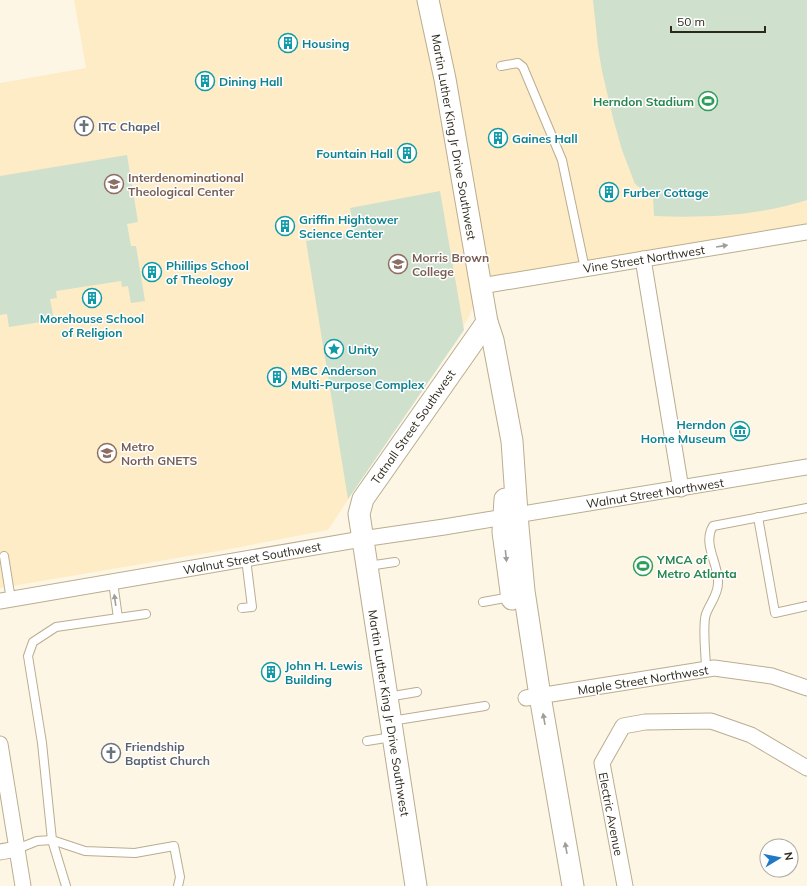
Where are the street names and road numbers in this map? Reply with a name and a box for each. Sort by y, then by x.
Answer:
street label: Martin Luther King Jr Drive Southwest [428,33,480,241]
street label: Vine Street Northwest [582,242,706,276]
street label: Tatnall Street Southwest [368,367,458,487]
street label: Walnut Street Northwest [585,475,725,511]
street label: Walnut Street Southwest [182,538,322,578]
street label: Martin Luther King Jr Drive Southwest [365,609,413,817]
street label: Maple Street Northwest [577,662,709,698]
street label: Electric Avenue [596,771,626,857]

